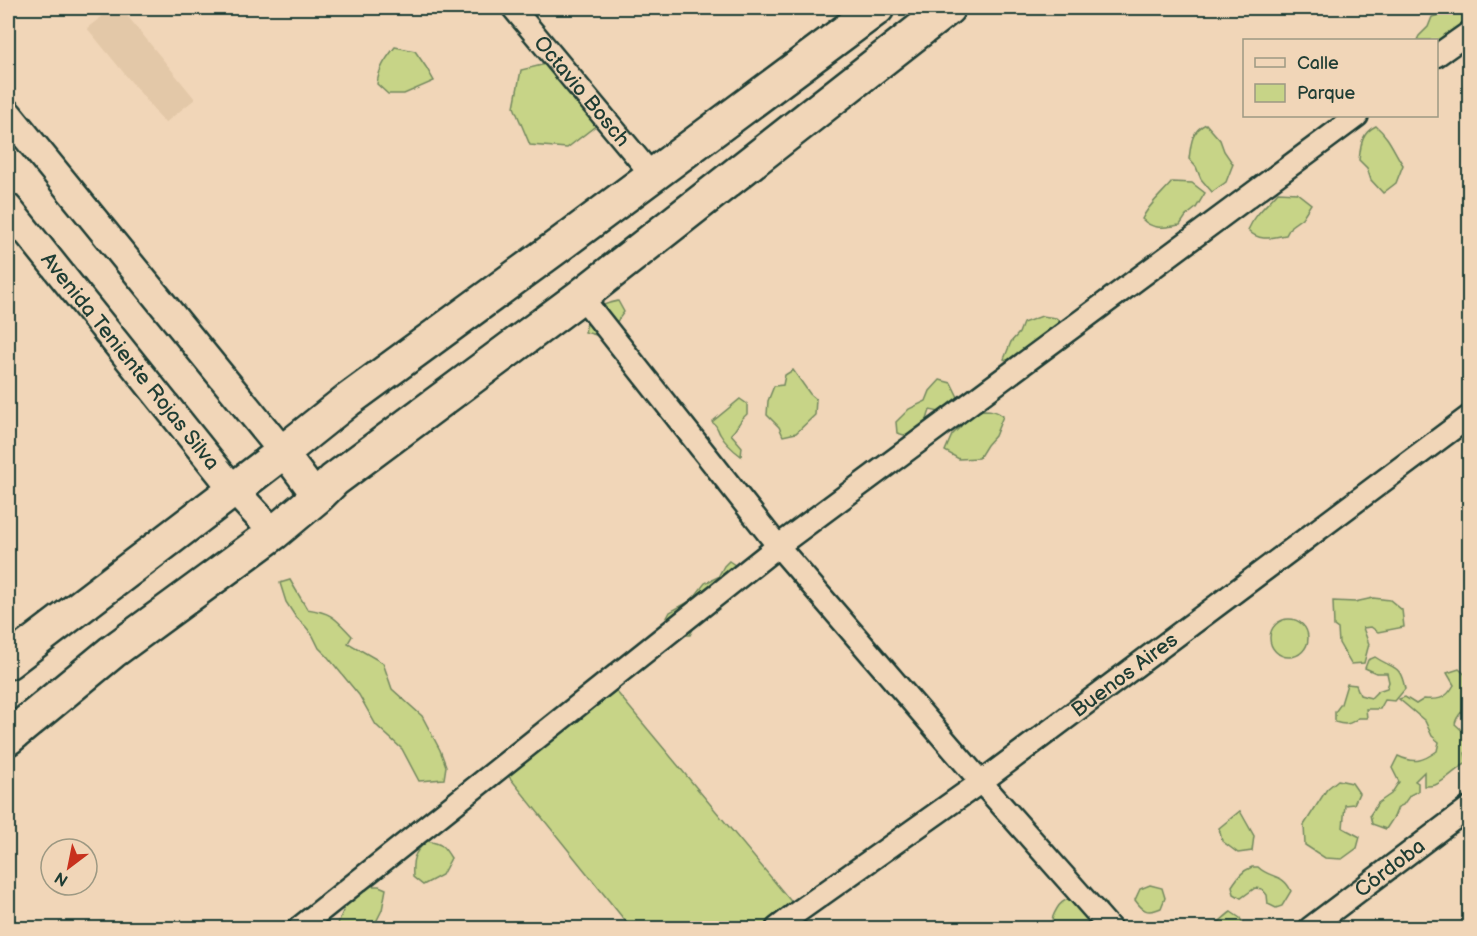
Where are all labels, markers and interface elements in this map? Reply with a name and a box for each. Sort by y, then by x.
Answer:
street label: Octavio Bosch [529,30,635,152]
legend [1243,39,1438,117]
text: Calle [1297,53,1339,74]
text: Parque [1297,83,1355,104]
street label: Avenida Teniente Rojas Silva [36,247,225,475]
street label: Buenos Aires [1066,627,1182,722]
street label: Córdoba [1350,833,1430,902]
north arrow [39,837,99,897]
text: N [52,867,72,890]

